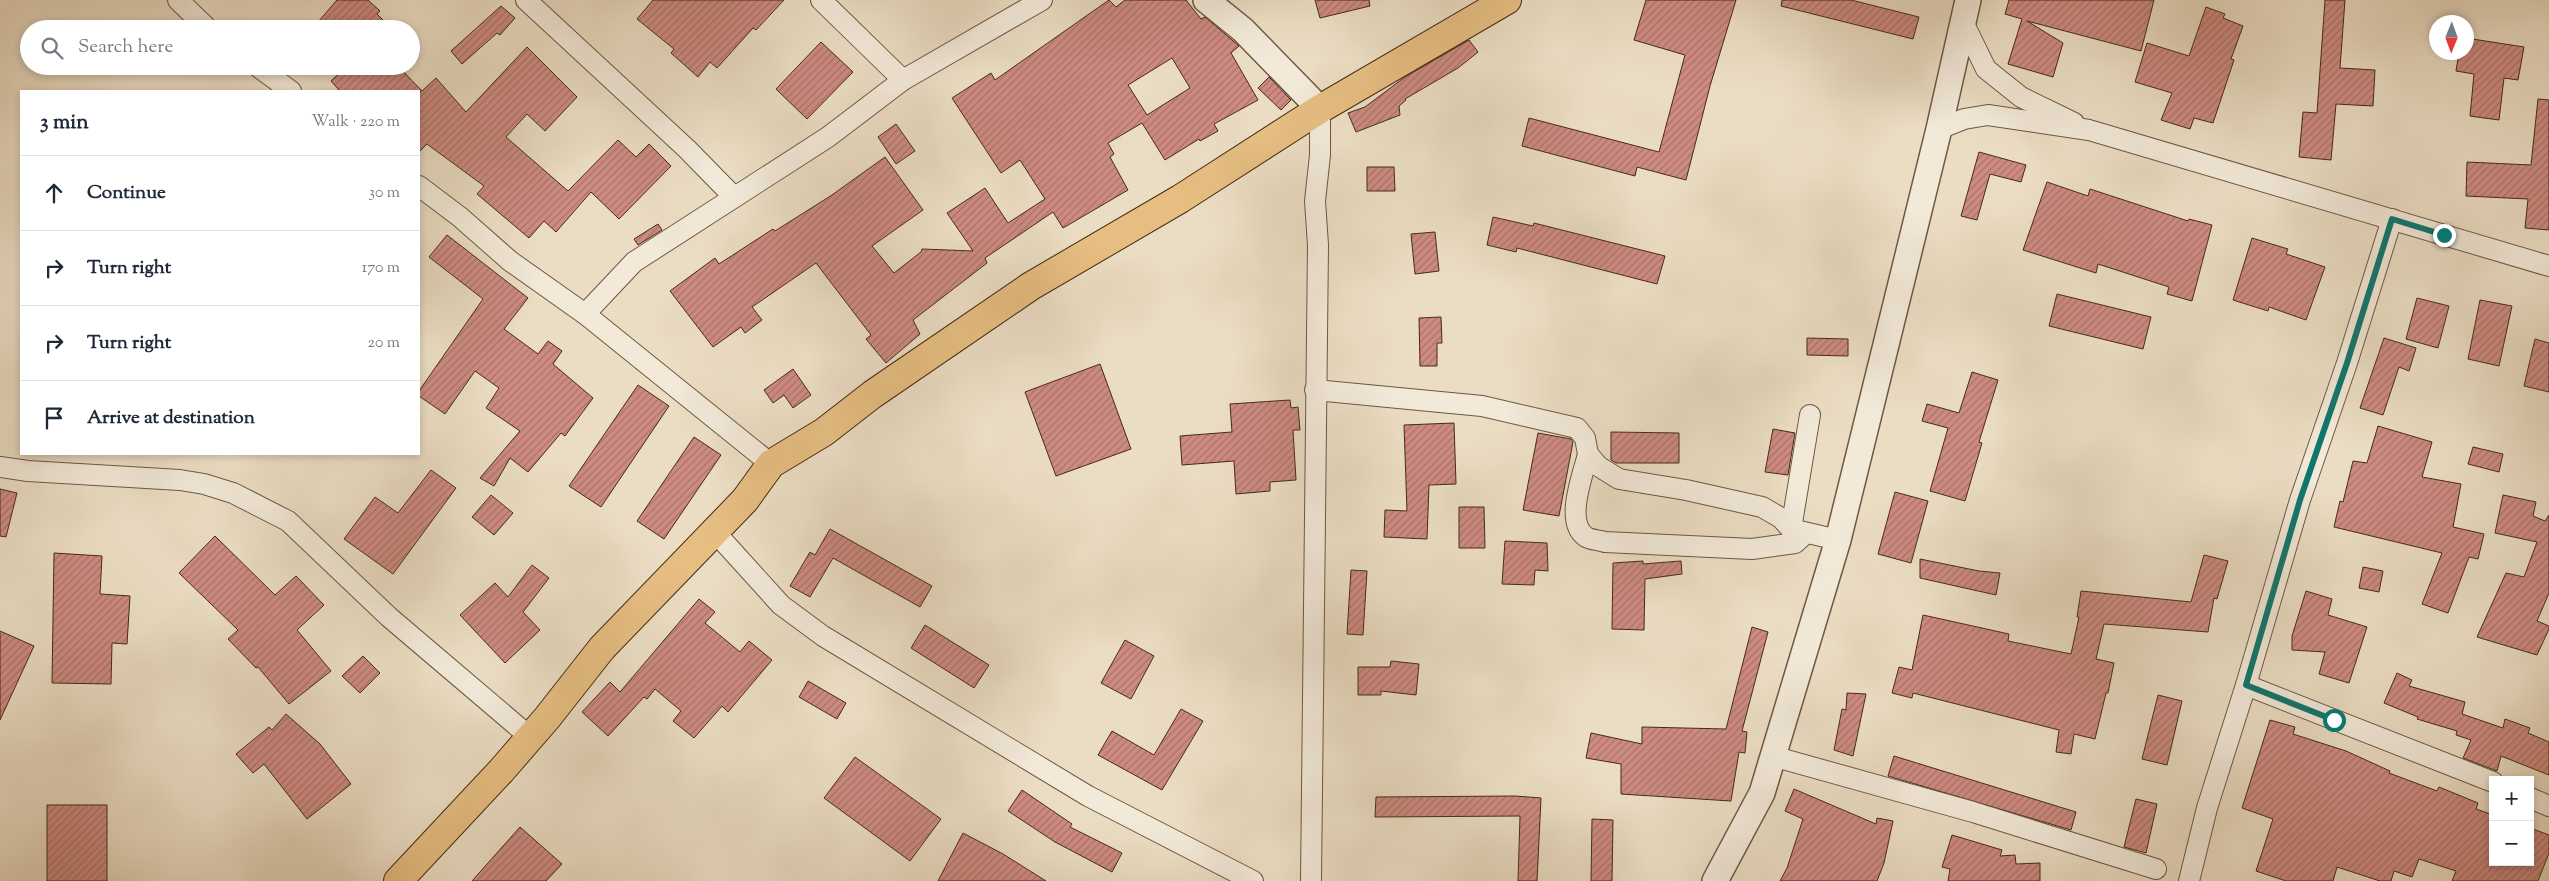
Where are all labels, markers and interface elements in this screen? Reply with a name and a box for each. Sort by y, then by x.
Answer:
north arrow [2429,15,2474,60]
search box [20,20,420,75]
icon: search [38,34,66,62]
text: Search here [78,34,173,61]
text: 3 min [40,108,89,138]
text: Walk · 220 m [312,111,400,134]
icon: ahead [40,179,68,207]
text: Continue [87,180,166,207]
text: 30 m [369,182,400,205]
route end [2433,224,2456,247]
icon: right [40,254,68,282]
text: Turn right [87,255,171,282]
text: 170 m [362,257,400,280]
icon: right [40,329,68,357]
text: Turn right [87,330,171,357]
text: 20 m [367,332,400,355]
icon: arrive [40,404,68,432]
text: Arrive at destination [87,405,255,432]
route start [2323,709,2346,732]
map controls [2489,776,2534,866]
button: + [2489,776,2534,821]
button: − [2489,821,2534,866]

